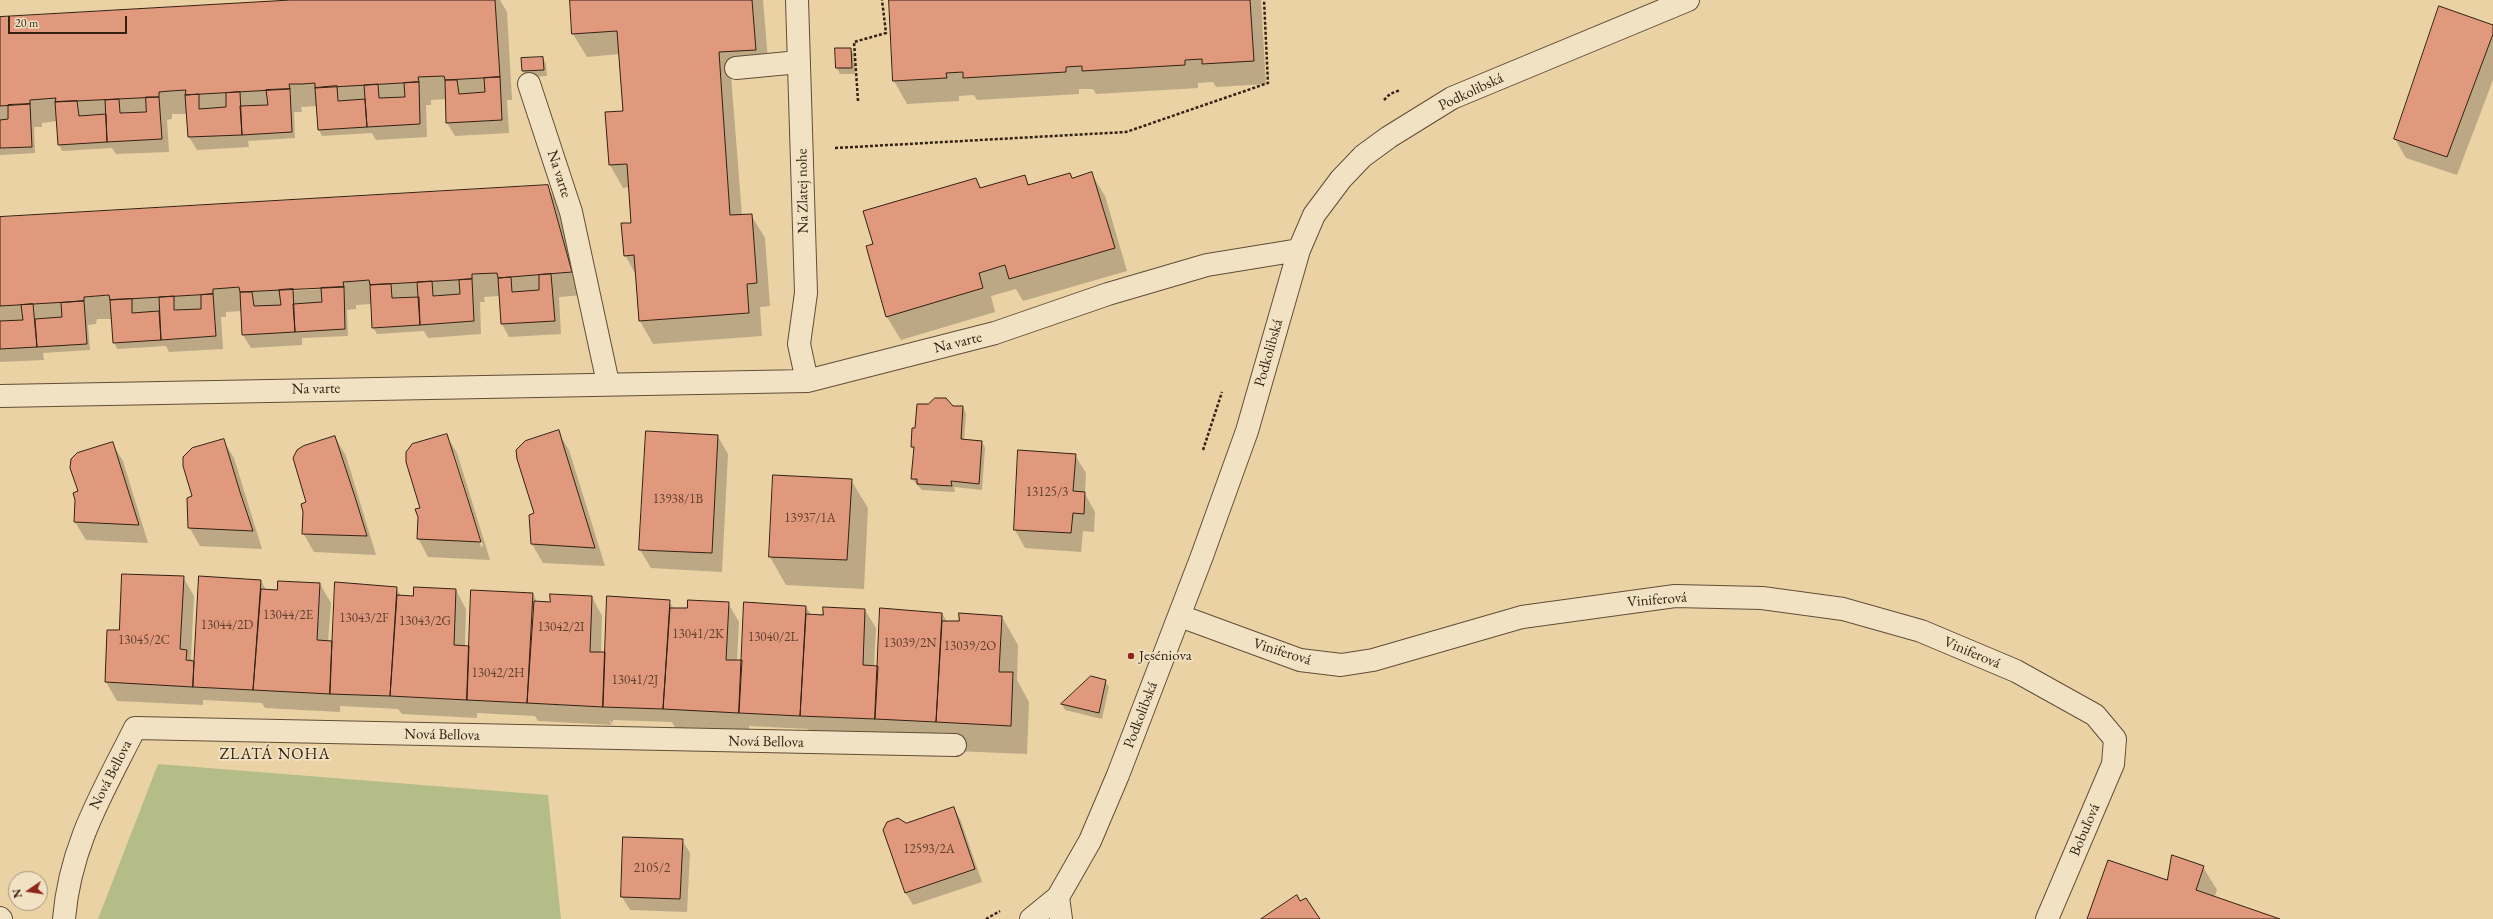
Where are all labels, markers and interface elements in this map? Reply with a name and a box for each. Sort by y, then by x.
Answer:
scale bar [10,8,129,34]
text: 20 m [15,15,38,31]
street label: Podkolibská [1436,69,1506,115]
street label: Na varte [543,148,575,200]
street label: Na Zlatej nohe [793,148,813,234]
street label: Podkolibská [1251,317,1287,389]
street label: Na varte [932,328,984,358]
street label: Na varte [291,380,341,398]
house number: 13125/3 [1026,484,1068,500]
house number: 13938/1B [653,491,703,507]
house number: 13937/1A [784,510,836,526]
street label: Viniferová [1626,588,1688,612]
house number: 13044/2E [263,607,313,623]
house number: 13043/2F [339,610,389,626]
house number: 13043/2G [399,613,451,629]
house number: 13044/2D [201,617,253,633]
house number: 13042/2I [537,619,585,635]
house number: 13041/2K [672,626,724,642]
house number: 13040/2L [748,629,798,645]
house number: 13045/2C [118,632,170,648]
street label: Viniferová [1941,633,2003,673]
house number: 13039/2N [884,635,936,651]
street label: Viniferová [1251,635,1313,669]
house number: 13039/2O [944,638,996,654]
place label: Jeséniova [1139,647,1192,665]
marker: Jeséniova [1126,651,1136,661]
house number: 13042/2H [471,665,525,681]
house number: 13041/2J [611,672,659,688]
street label: Podkolibská [1120,679,1162,751]
street label: Nová Bellova [404,725,480,745]
street label: Nová Bellova [728,732,804,752]
street label: Nová Bellova [86,737,136,813]
district label: ZLATÁ NOHA [219,745,331,765]
street label: Bobuľová [2066,801,2104,859]
house number: 12593/2A [903,841,955,857]
house number: 2105/2 [634,860,670,876]
north arrow [8,871,48,911]
text: N [9,888,25,899]

